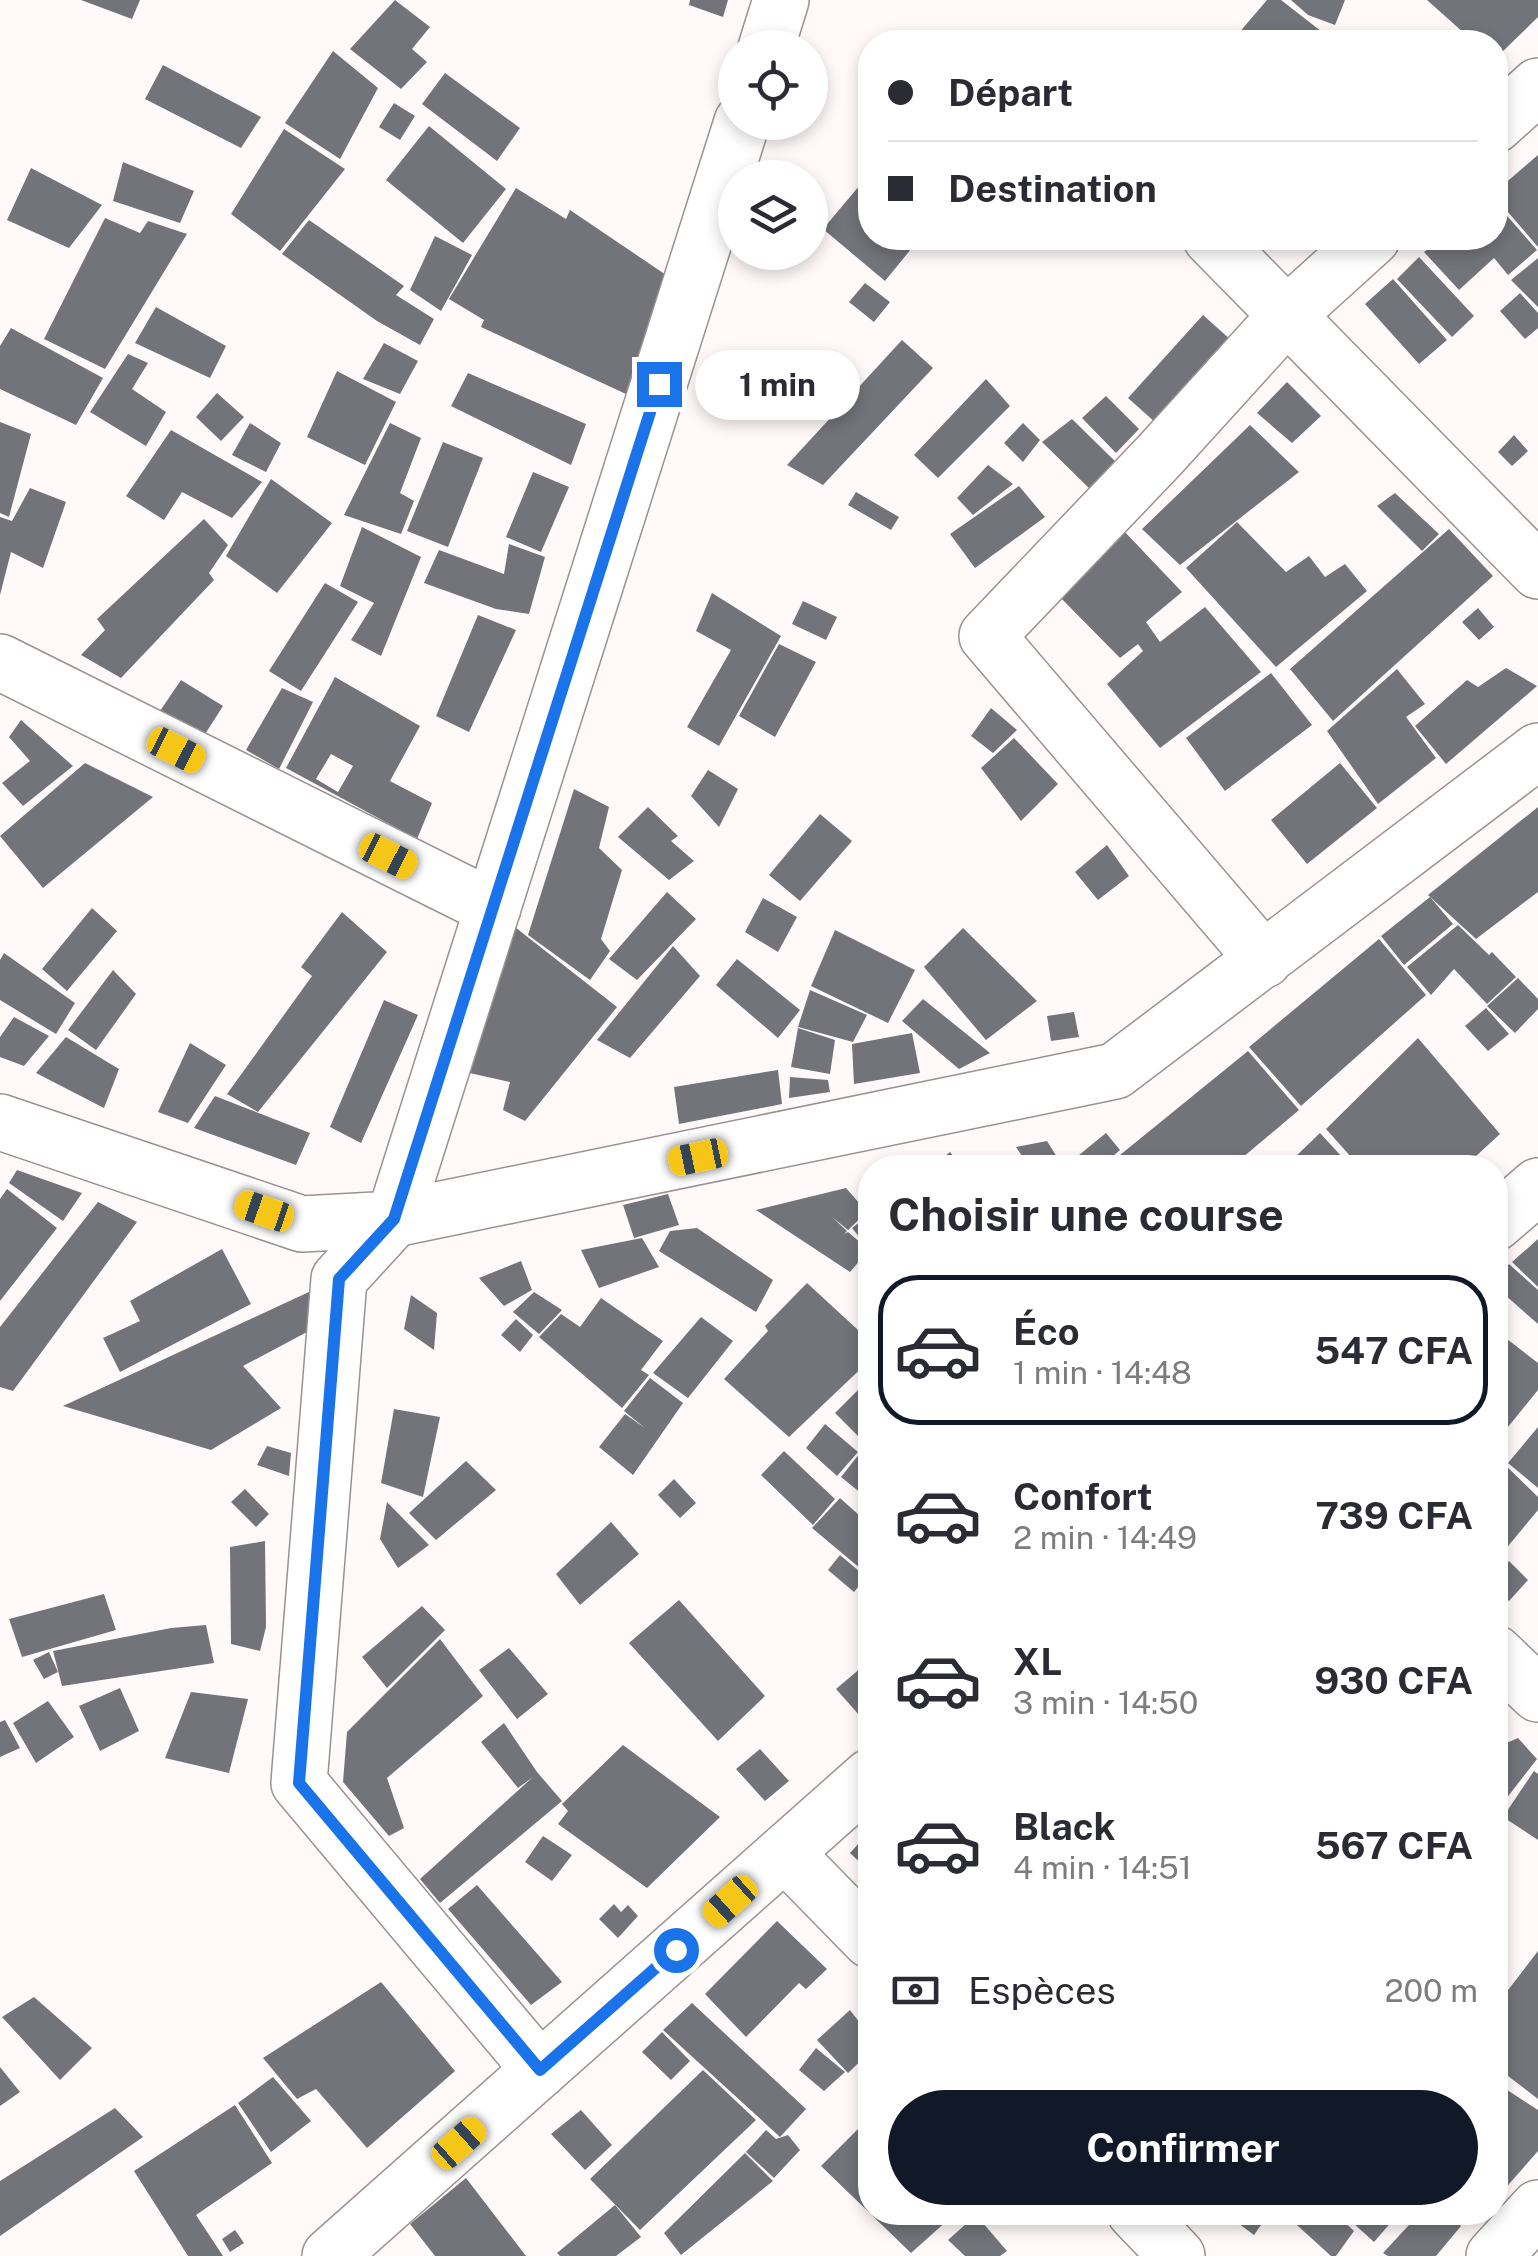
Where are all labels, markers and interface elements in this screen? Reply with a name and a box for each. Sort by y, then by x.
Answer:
map controls [718,30,828,270]
button: locate [718,30,828,140]
text: Départ [948,70,1073,115]
button: layers [718,160,828,270]
text: Destination [948,166,1157,211]
callout: 1 min [694,349,859,419]
route end [637,362,682,407]
text: 1 min [739,366,816,403]
car [142,723,210,777]
car [354,829,422,883]
car [666,1136,730,1178]
car [231,1187,297,1235]
text: Choisir une course [888,1188,1284,1241]
icon: car [893,1305,983,1395]
text: Éco [1013,1309,1080,1354]
text: 547 CFA [1314,1328,1473,1373]
text: 1 min · 14:48 [1013,1354,1192,1391]
icon: car [893,1470,983,1560]
text: Confort [1013,1474,1153,1519]
text: 739 CFA [1315,1493,1473,1538]
text: 2 min · 14:49 [1013,1519,1197,1556]
icon: car [893,1635,983,1725]
text: XL [1013,1639,1062,1684]
text: 930 CFA [1314,1658,1473,1703]
text: 3 min · 14:50 [1013,1684,1198,1721]
icon: car [893,1800,983,1890]
text: Black [1013,1804,1116,1849]
text: 567 CFA [1315,1823,1473,1868]
text: 4 min · 14:51 [1013,1849,1192,1886]
car [698,1870,762,1932]
route start [654,1928,699,1973]
icon: cash [888,1963,943,2018]
text: Espèces [968,1968,1116,2013]
text: 200 m [1385,1972,1478,2009]
button: Confirmer [888,2090,1478,2205]
car [427,2112,491,2174]

